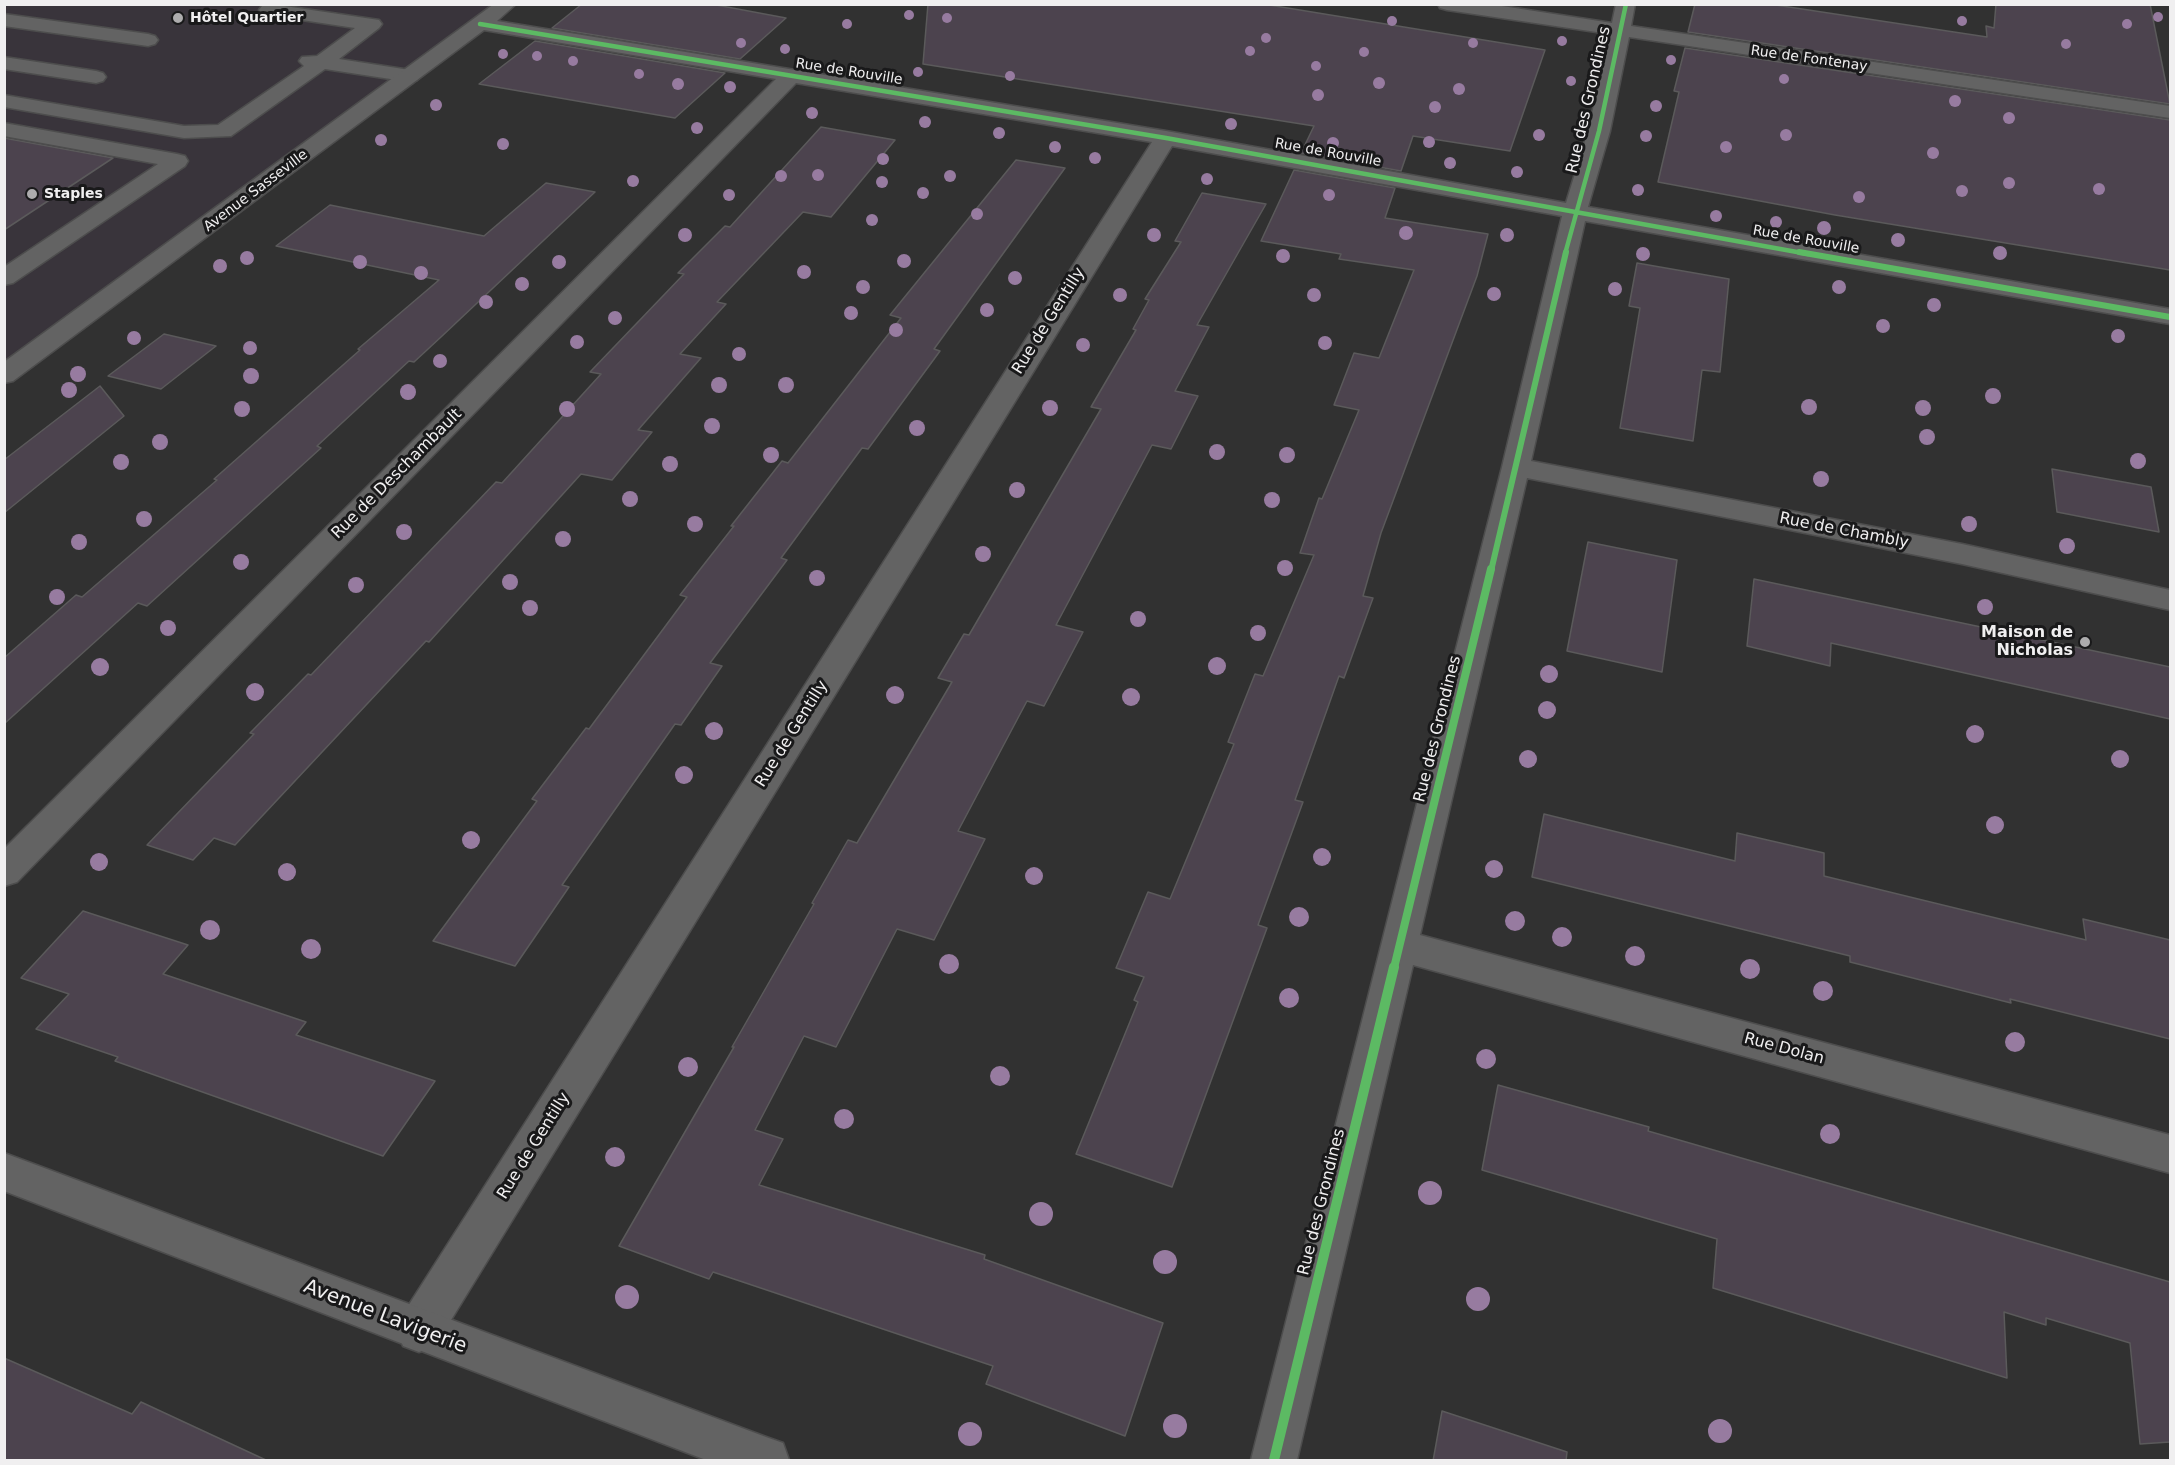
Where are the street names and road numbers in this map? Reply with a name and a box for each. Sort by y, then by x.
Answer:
street label: Rue des Grondines [1563,25,1615,175]
street label: Rue de Fontenay [1749,42,1869,76]
street label: Rue de Rouville [794,55,904,89]
street label: Rue de Rouville [1273,135,1383,171]
street label: Avenue Sasseville [201,146,311,236]
street label: Rue de Rouville [1751,222,1861,258]
street label: Rue de Gentilly [1009,264,1089,378]
street label: Rue de Deschambault [328,405,466,543]
street label: Rue de Chambly [1778,509,1910,553]
street label: Rue des Grondines [1410,654,1466,804]
street label: Rue de Gentilly [752,677,832,791]
street label: Rue Dolan [1742,1029,1826,1069]
street label: Rue de Gentilly [494,1089,574,1203]
street label: Rue des Grondines [1294,1127,1350,1277]
street label: Avenue Lavigerie [300,1275,470,1359]

